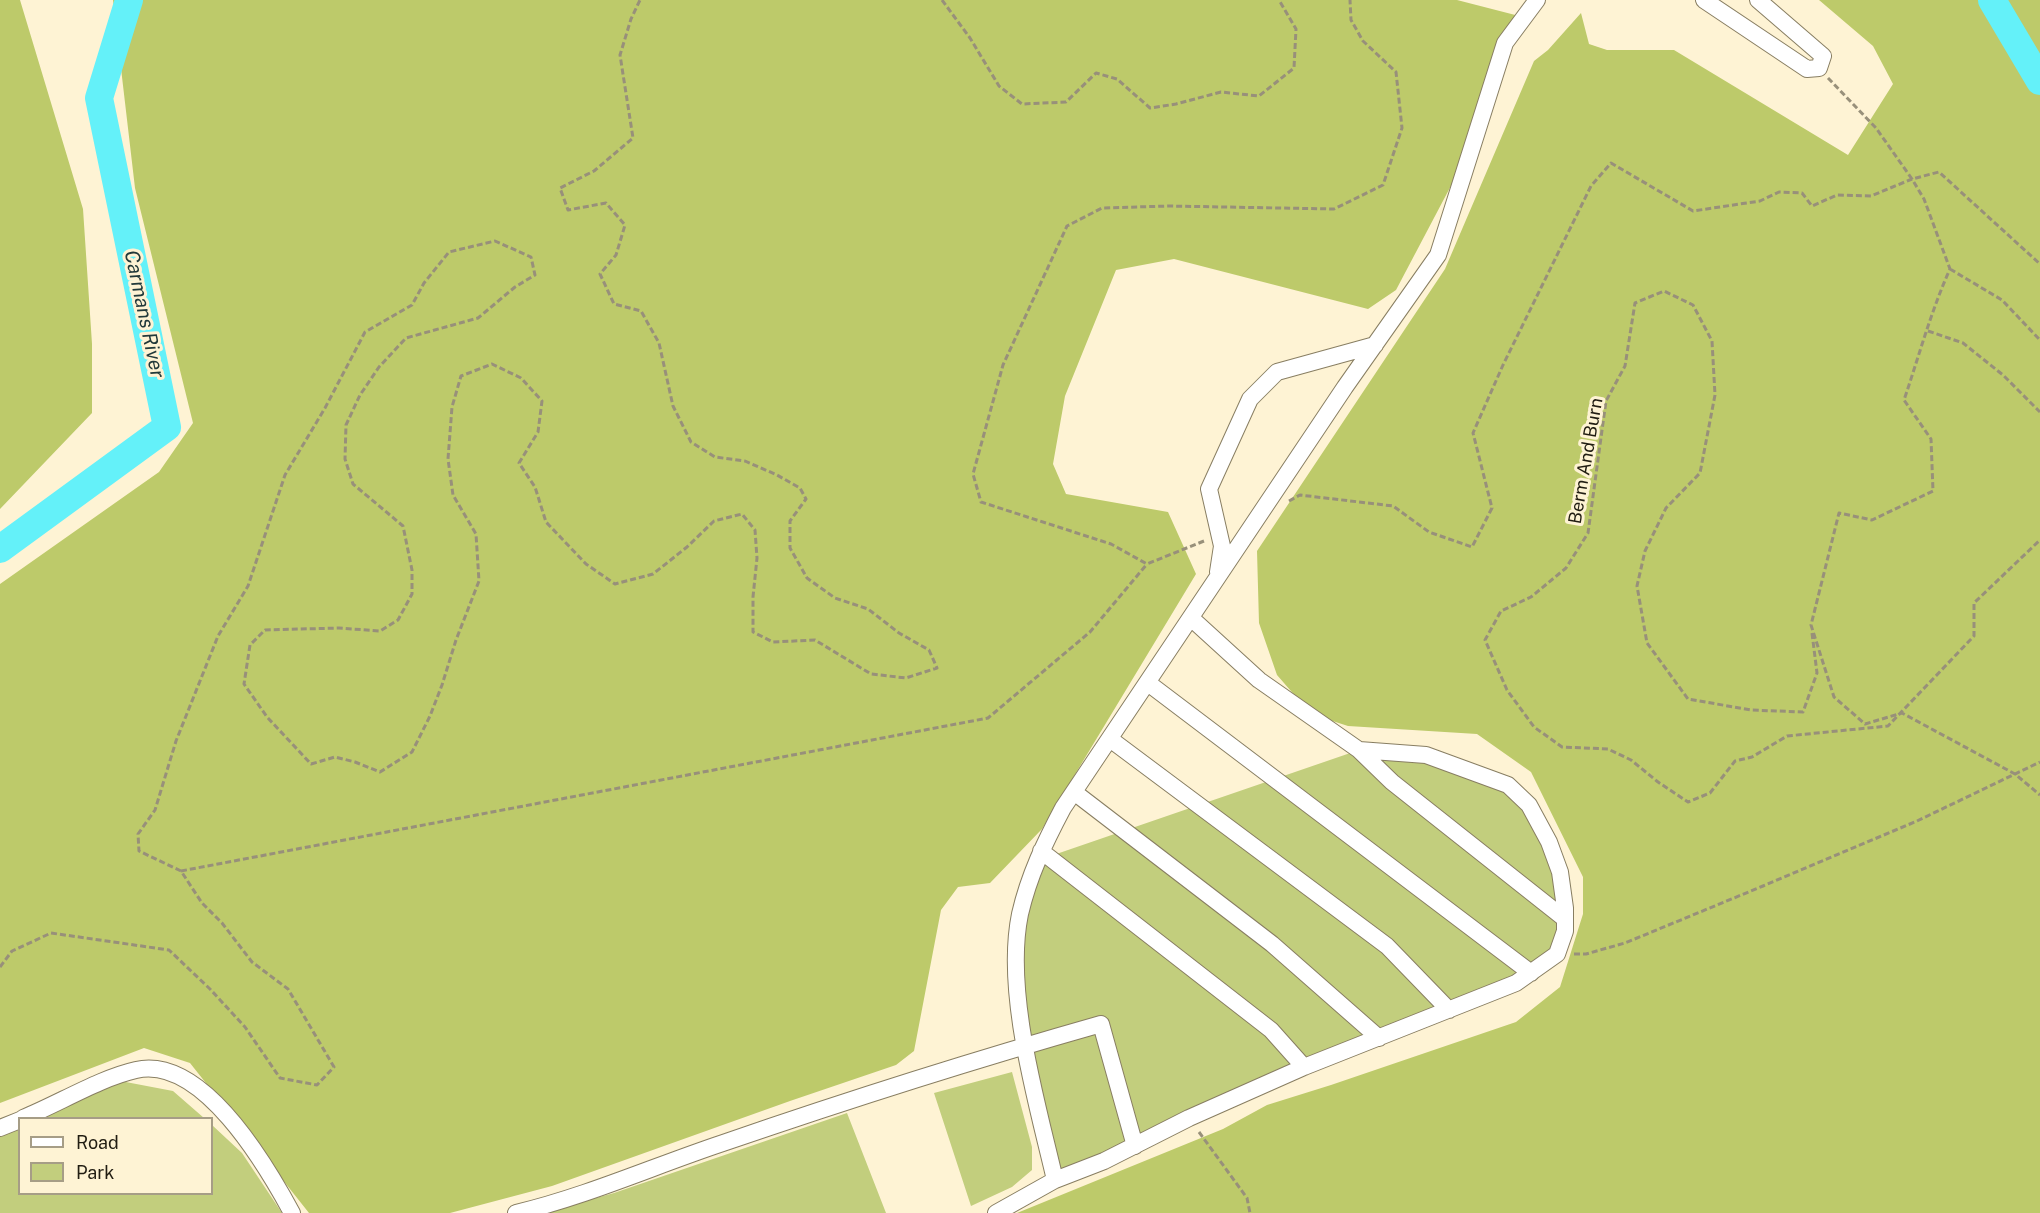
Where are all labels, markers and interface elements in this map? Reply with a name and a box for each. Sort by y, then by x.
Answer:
water label: Carmans River [119,248,169,380]
street label: Berm And Burn [1564,396,1608,526]
legend [18,1117,213,1195]
text: Road [76,1132,119,1153]
text: Park [76,1162,114,1183]

